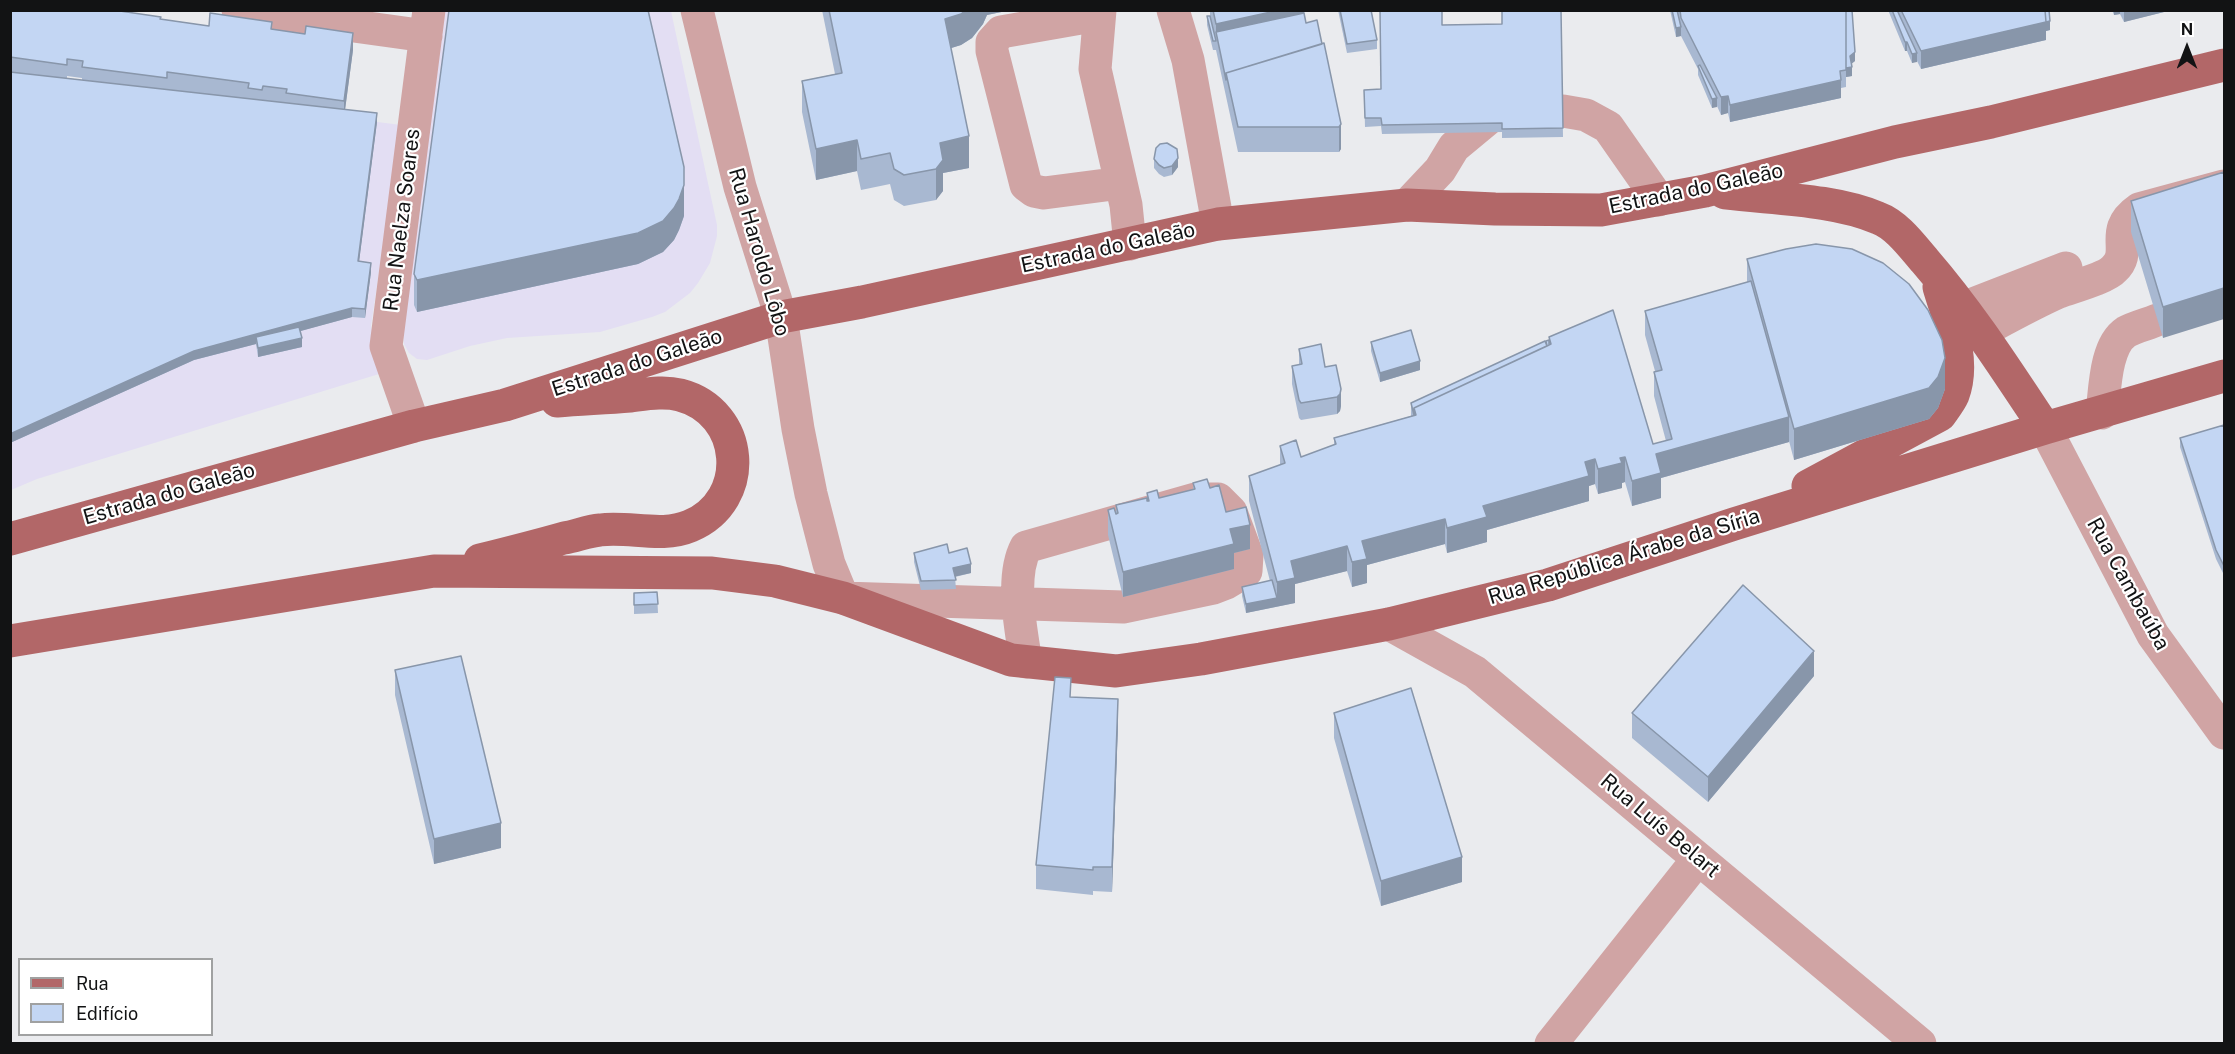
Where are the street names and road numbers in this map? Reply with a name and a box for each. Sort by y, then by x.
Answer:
street label: Rua Naelza Soares [378,127,426,313]
street label: Estrada do Galeão [1606,158,1786,220]
street label: Rua Haroldo Lôbo [723,165,795,339]
street label: Estrada do Galeão [1018,217,1198,279]
street label: Estrada do Galeão [549,324,725,402]
street label: Estrada do Galeão [80,457,258,531]
street label: Rua República Árabe da Síria [1485,504,1763,610]
street label: Rua Cambaúba [2081,513,2175,655]
street label: Rua Luís Belart [1595,769,1725,883]

